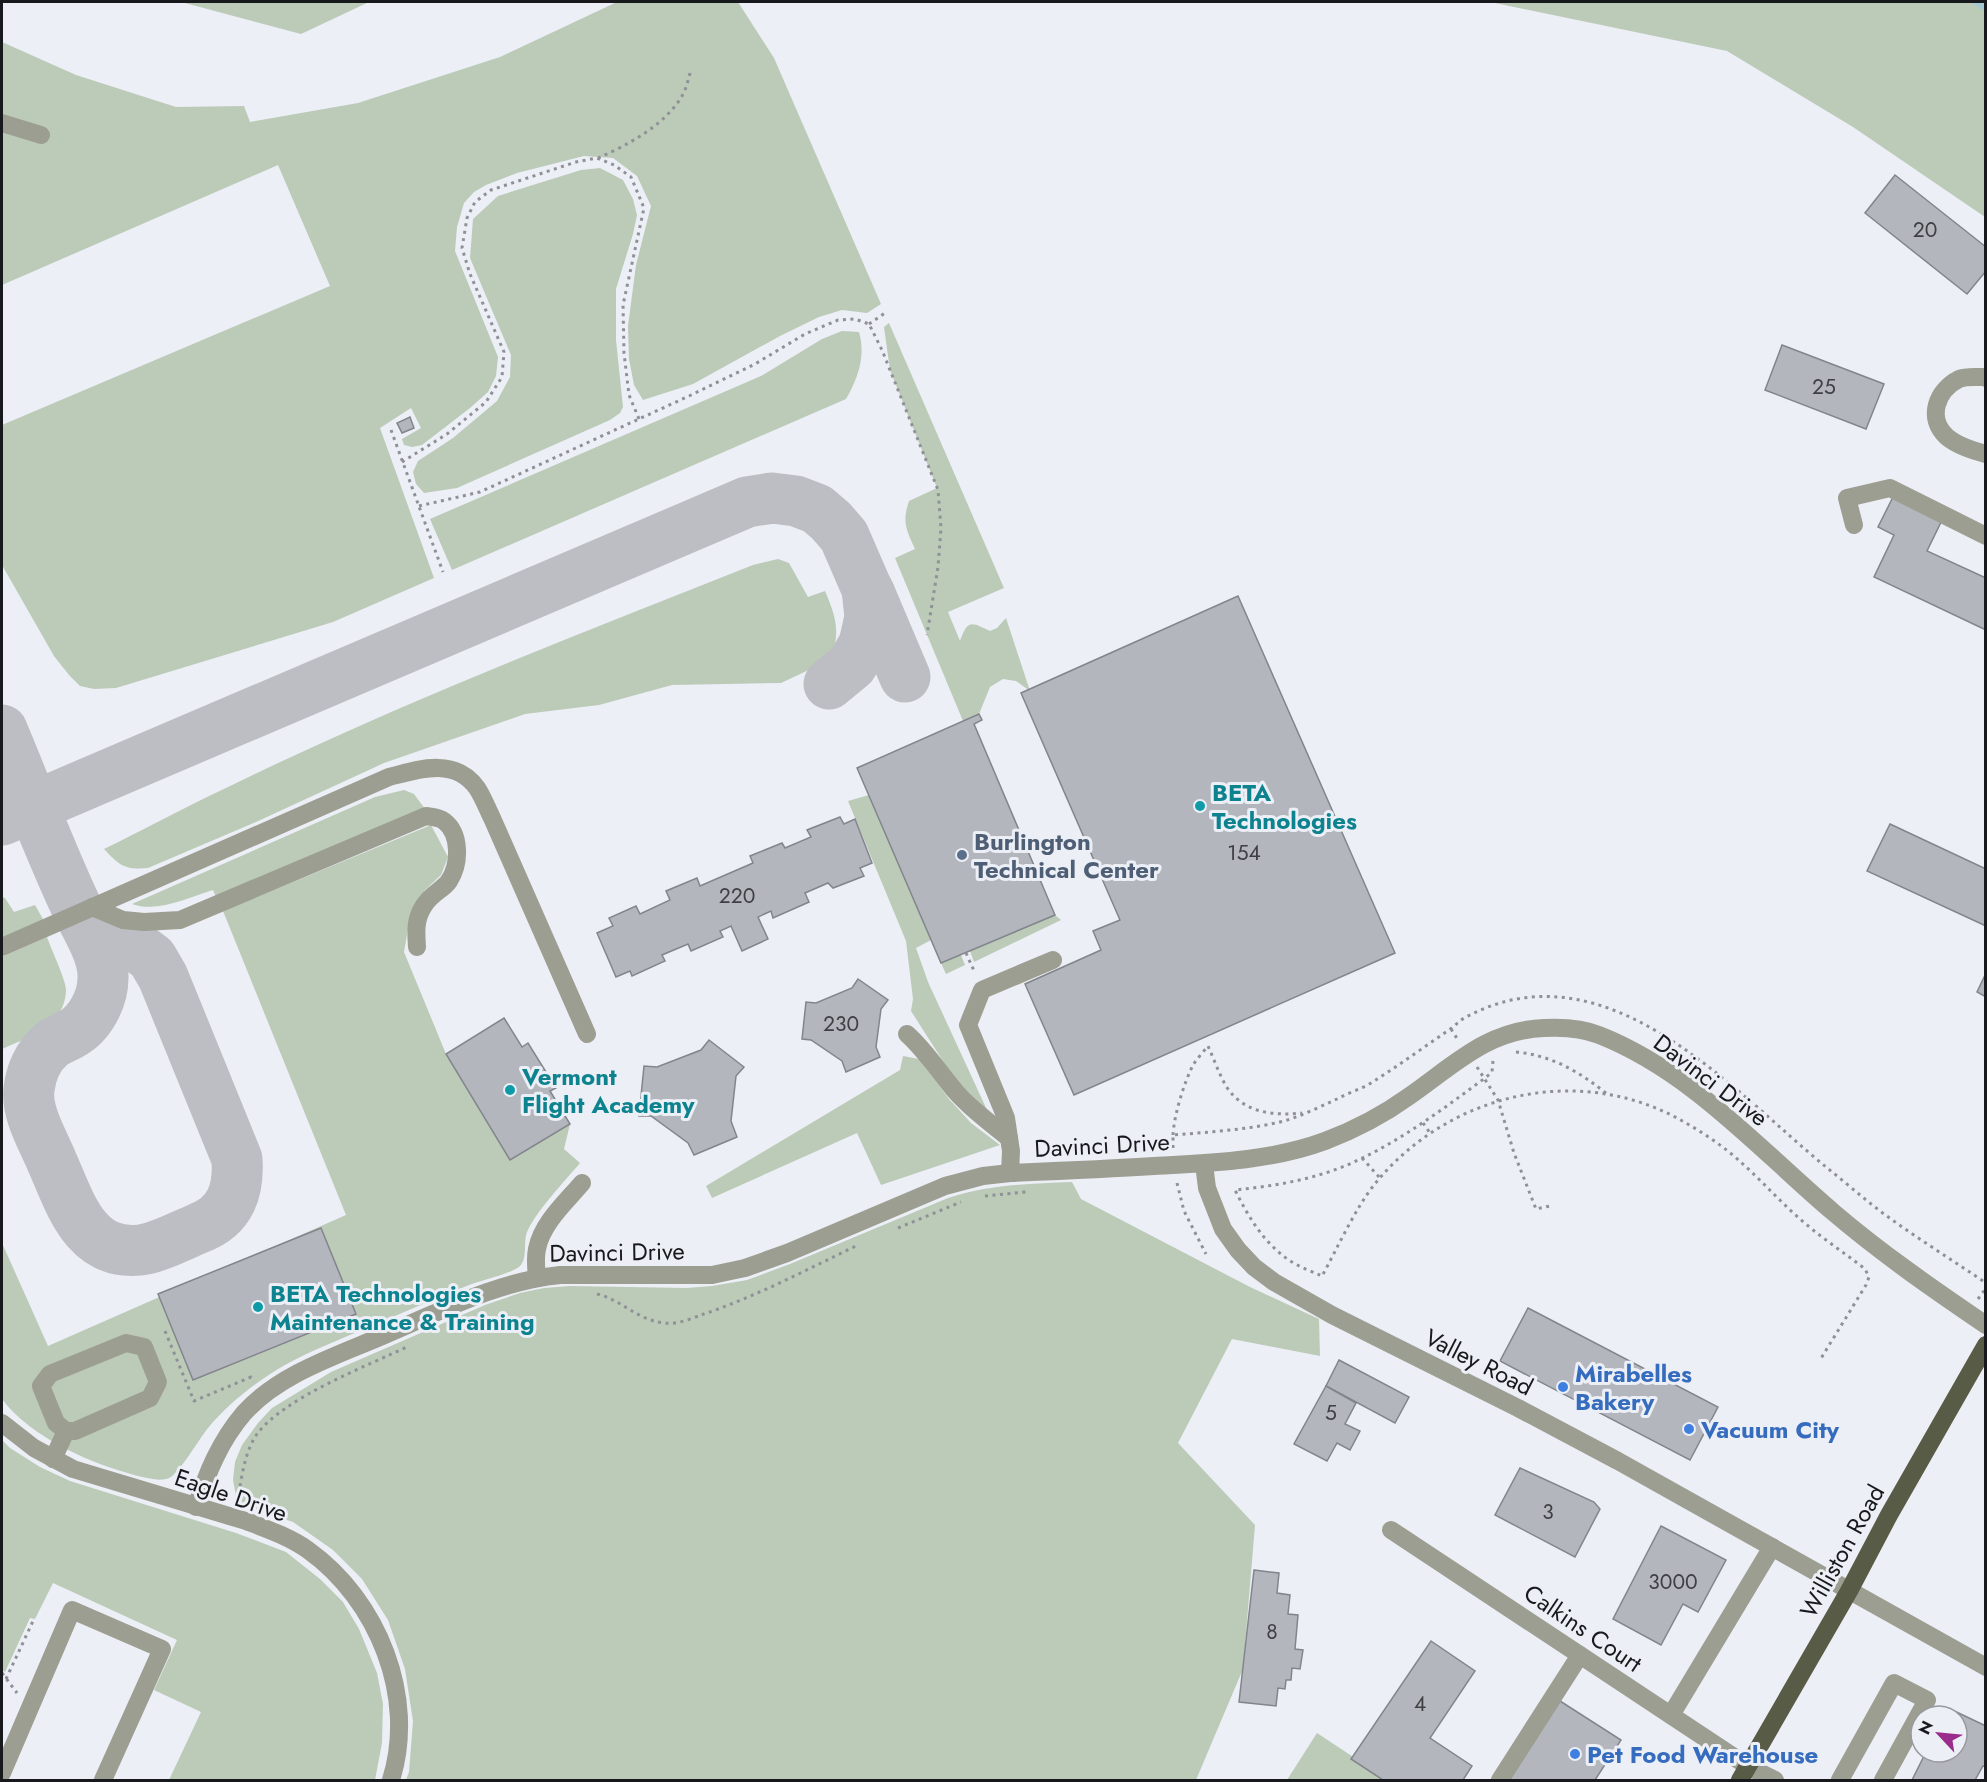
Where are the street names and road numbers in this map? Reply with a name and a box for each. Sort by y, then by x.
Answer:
street label: Davinci Drive [1646,1025,1776,1135]
street label: Davinci Drive [1033,1124,1171,1166]
street label: Davinci Drive [549,1233,685,1271]
street label: Valley Road [1419,1320,1539,1404]
street label: Eagle Drive [170,1459,292,1531]
street label: Williston Road [1791,1478,1893,1624]
street label: Calkins Court [1517,1575,1649,1681]

